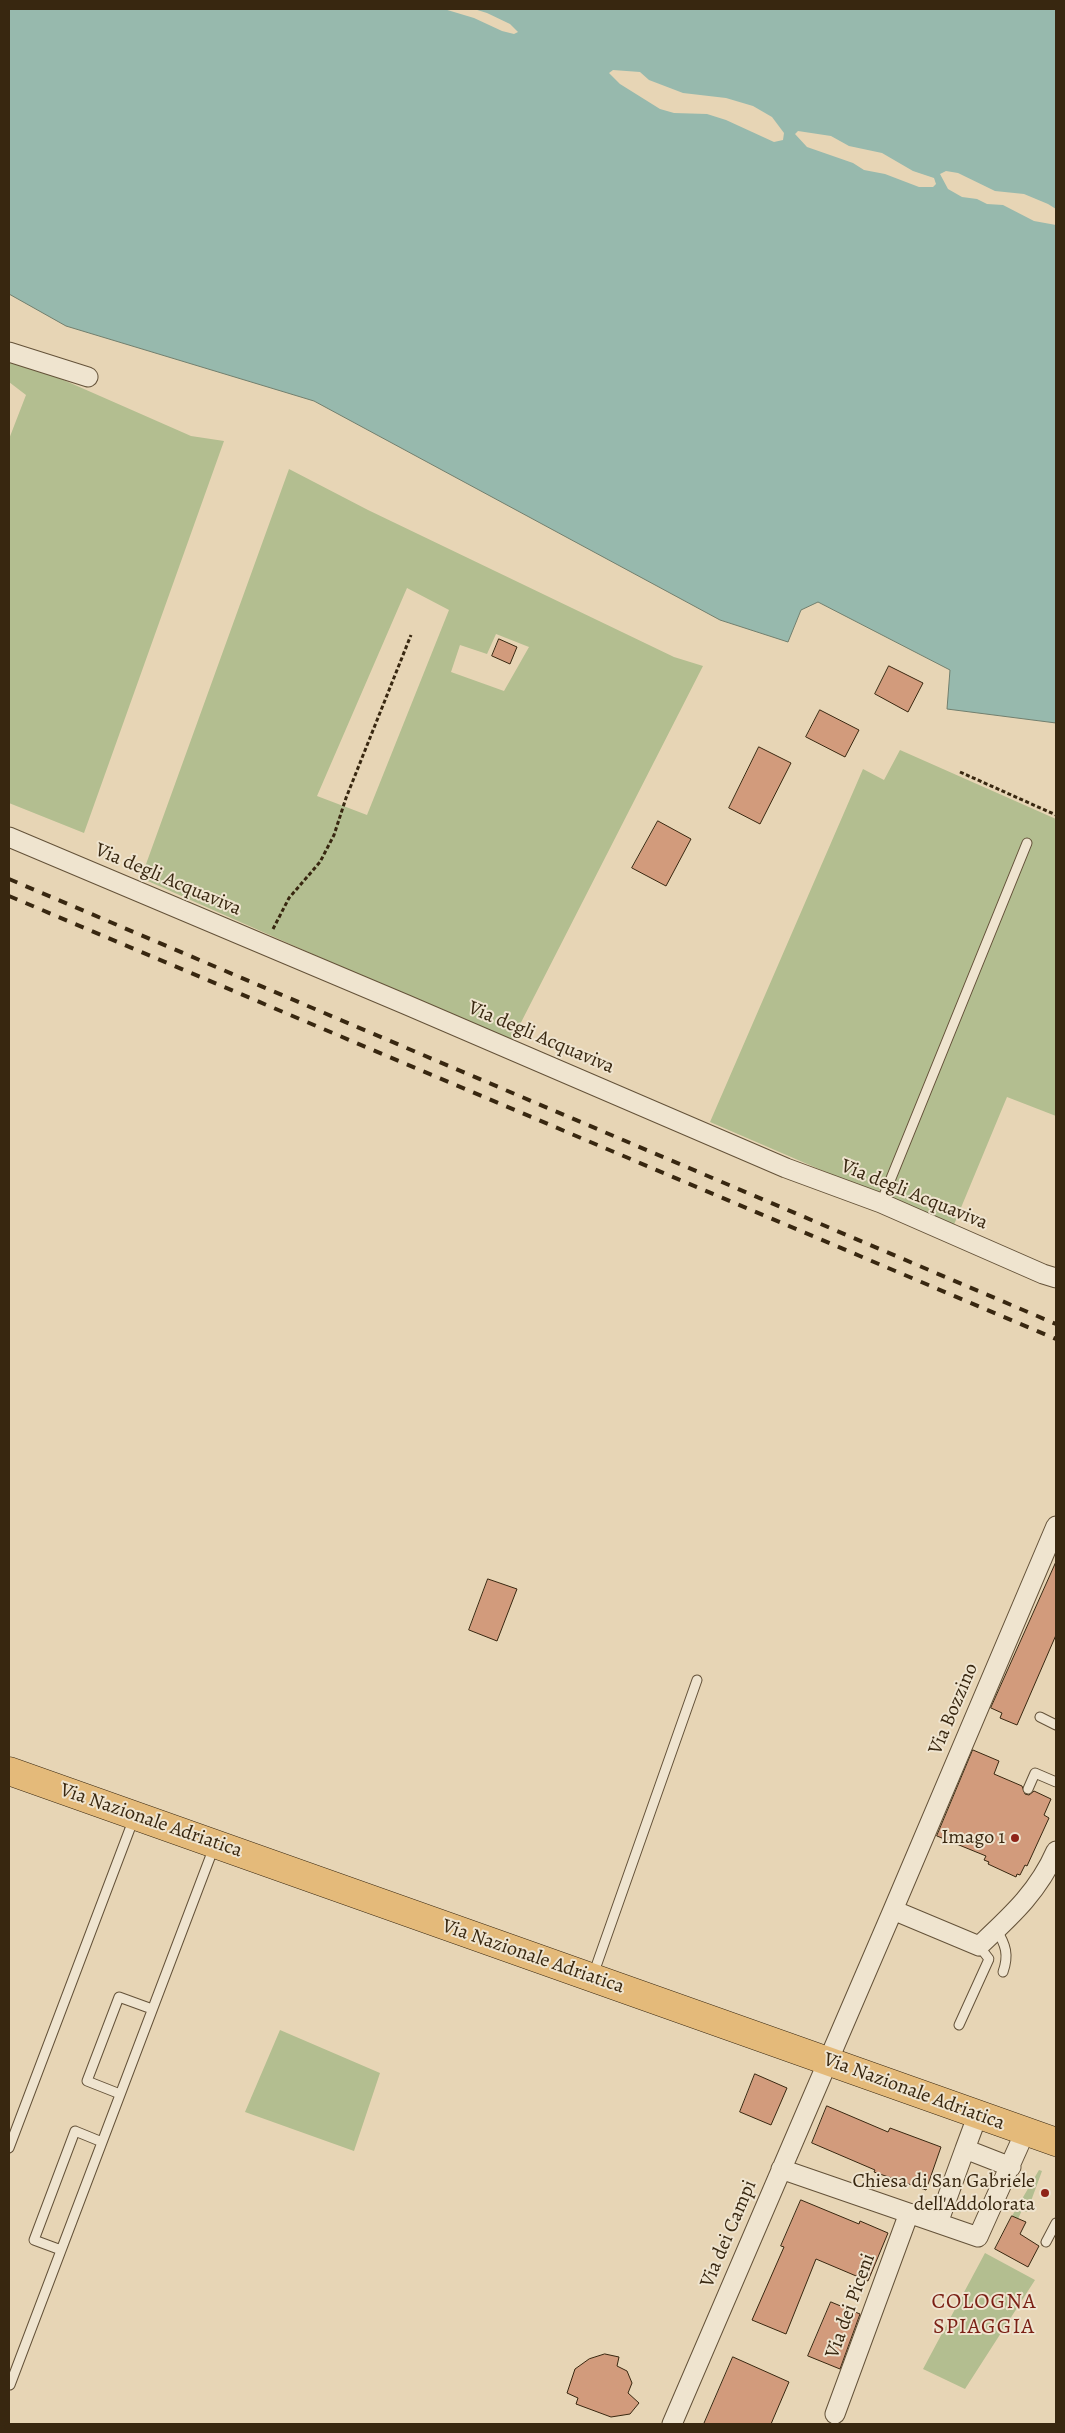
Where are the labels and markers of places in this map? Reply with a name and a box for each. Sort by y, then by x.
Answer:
place label: Imago 1 [941,1826,1005,1850]
marker: Imago 1 [1009,1832,1021,1844]
place label: Chiesa di San Gabriele dell'Addolorata [852,2170,1035,2217]
marker: Chiesa di San Gabriele dell'Addolorata [1039,2187,1051,2199]

